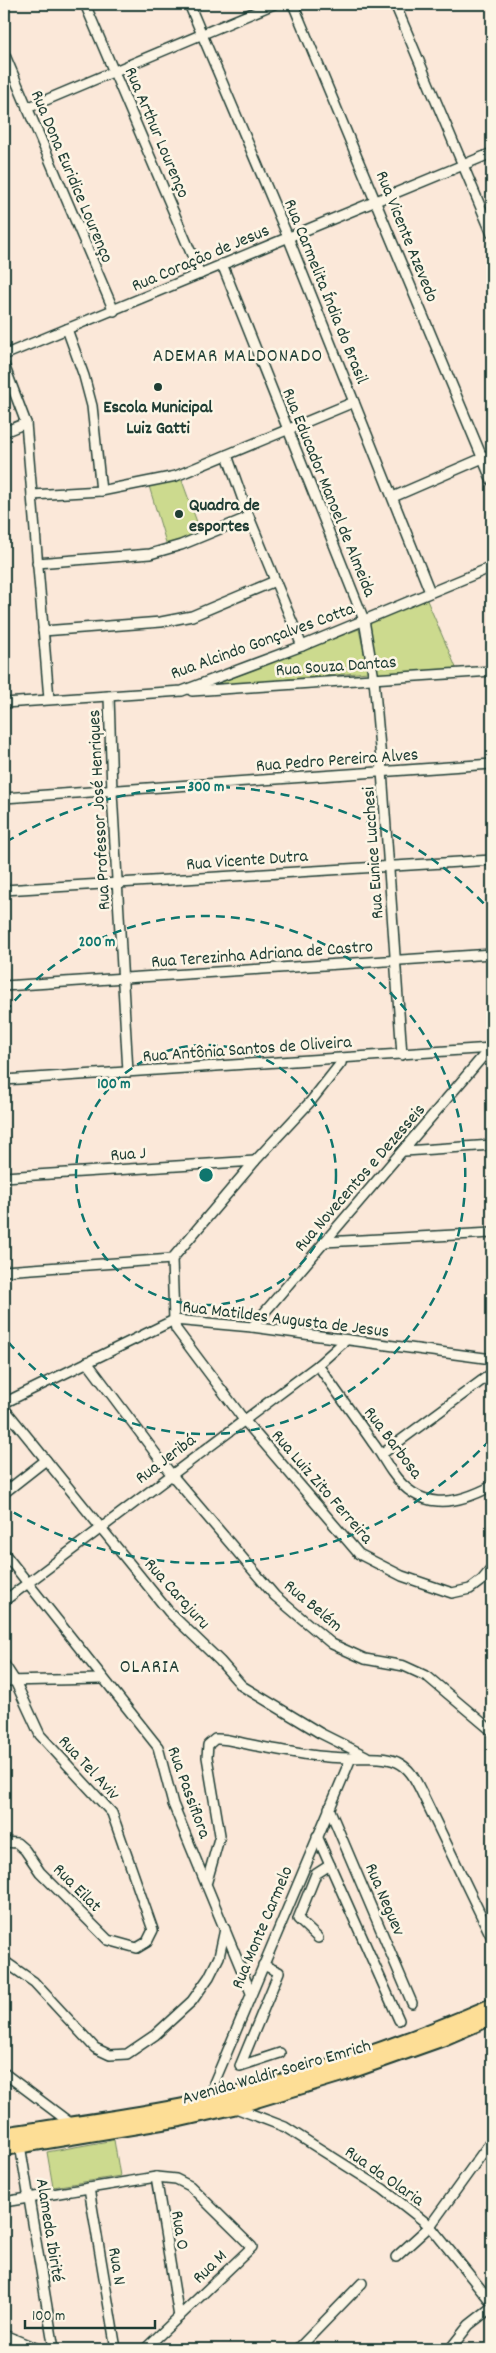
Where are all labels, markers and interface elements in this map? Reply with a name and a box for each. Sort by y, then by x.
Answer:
street label: Rua Arthur Lourenço [117,64,195,202]
street label: Rua Dona Euridice Lourenço [23,87,118,267]
street label: Rua Vicente Azevedo [368,168,443,306]
street label: Rua Carmelita Índia do Brasil [276,196,373,389]
street label: Rua Coração de Jesus [128,219,274,300]
district label: ADEMAR MALDONADO [153,344,323,371]
marker: Escola Municipal Luiz Gatti [152,381,164,393]
street label: Rua Educador Manoel de Almeida [274,385,381,602]
place label: Escola Municipal Luiz Gatti [103,396,213,442]
place label: Quadra de esportes [189,494,260,540]
marker: Quadra de esportes [173,508,185,520]
street label: Rua Alcindo Gonçalves Cotta [168,597,359,687]
street label: Rua Souza Dantas [275,651,397,684]
street label: Rua Professor José Henriques [83,709,118,911]
street label: Rua Pedro Pereira Alves [255,743,419,780]
text: 300 m [188,777,224,799]
street label: Rua Eunice Lucchesi [357,786,392,920]
street label: Rua Vicente Dutra [185,845,309,878]
text: 200 m [79,932,115,954]
street label: Rua Terezinha Adriana de Castro [150,935,374,976]
street label: Rua Antônia Santos de Oliveira [142,1031,353,1070]
text: 100 m [97,1074,131,1096]
street label: Rua Novecentos e Dezesseis [289,1099,432,1258]
street label: Rua J [110,1142,147,1169]
centre of rings [197,1166,215,1184]
street label: Rua Matildes Augusta de Jesus [181,1295,391,1346]
street label: Rua Barbosa [357,1402,428,1485]
street label: Rua Luiz Zito Ferreira [264,1425,378,1551]
street label: Rua Jeribá [131,1429,202,1491]
street label: Rua Carajuru [137,1553,215,1636]
street label: Rua Belém [278,1575,347,1639]
district label: OLARIA [120,1655,180,1682]
street label: Rua Tel Aviv [51,1731,125,1807]
street label: Rua Passiflora [159,1743,216,1843]
street label: Rua Eilat [46,1859,107,1919]
street label: Rua Neguev [357,1860,410,1941]
street label: Rua Monte Carmelo [226,1863,300,1993]
street label: Avenida Waldir Soeiro Emrich [179,2034,374,2112]
street label: Rua da Olaria [339,2141,429,2214]
street label: Alameda Ibirité [28,2177,69,2284]
street label: Rua O [163,2209,194,2252]
street label: Rua M [188,2245,234,2291]
street label: Rua N [100,2246,131,2287]
scale bar [25,2298,155,2330]
text: 100 m [32,2306,65,2328]

